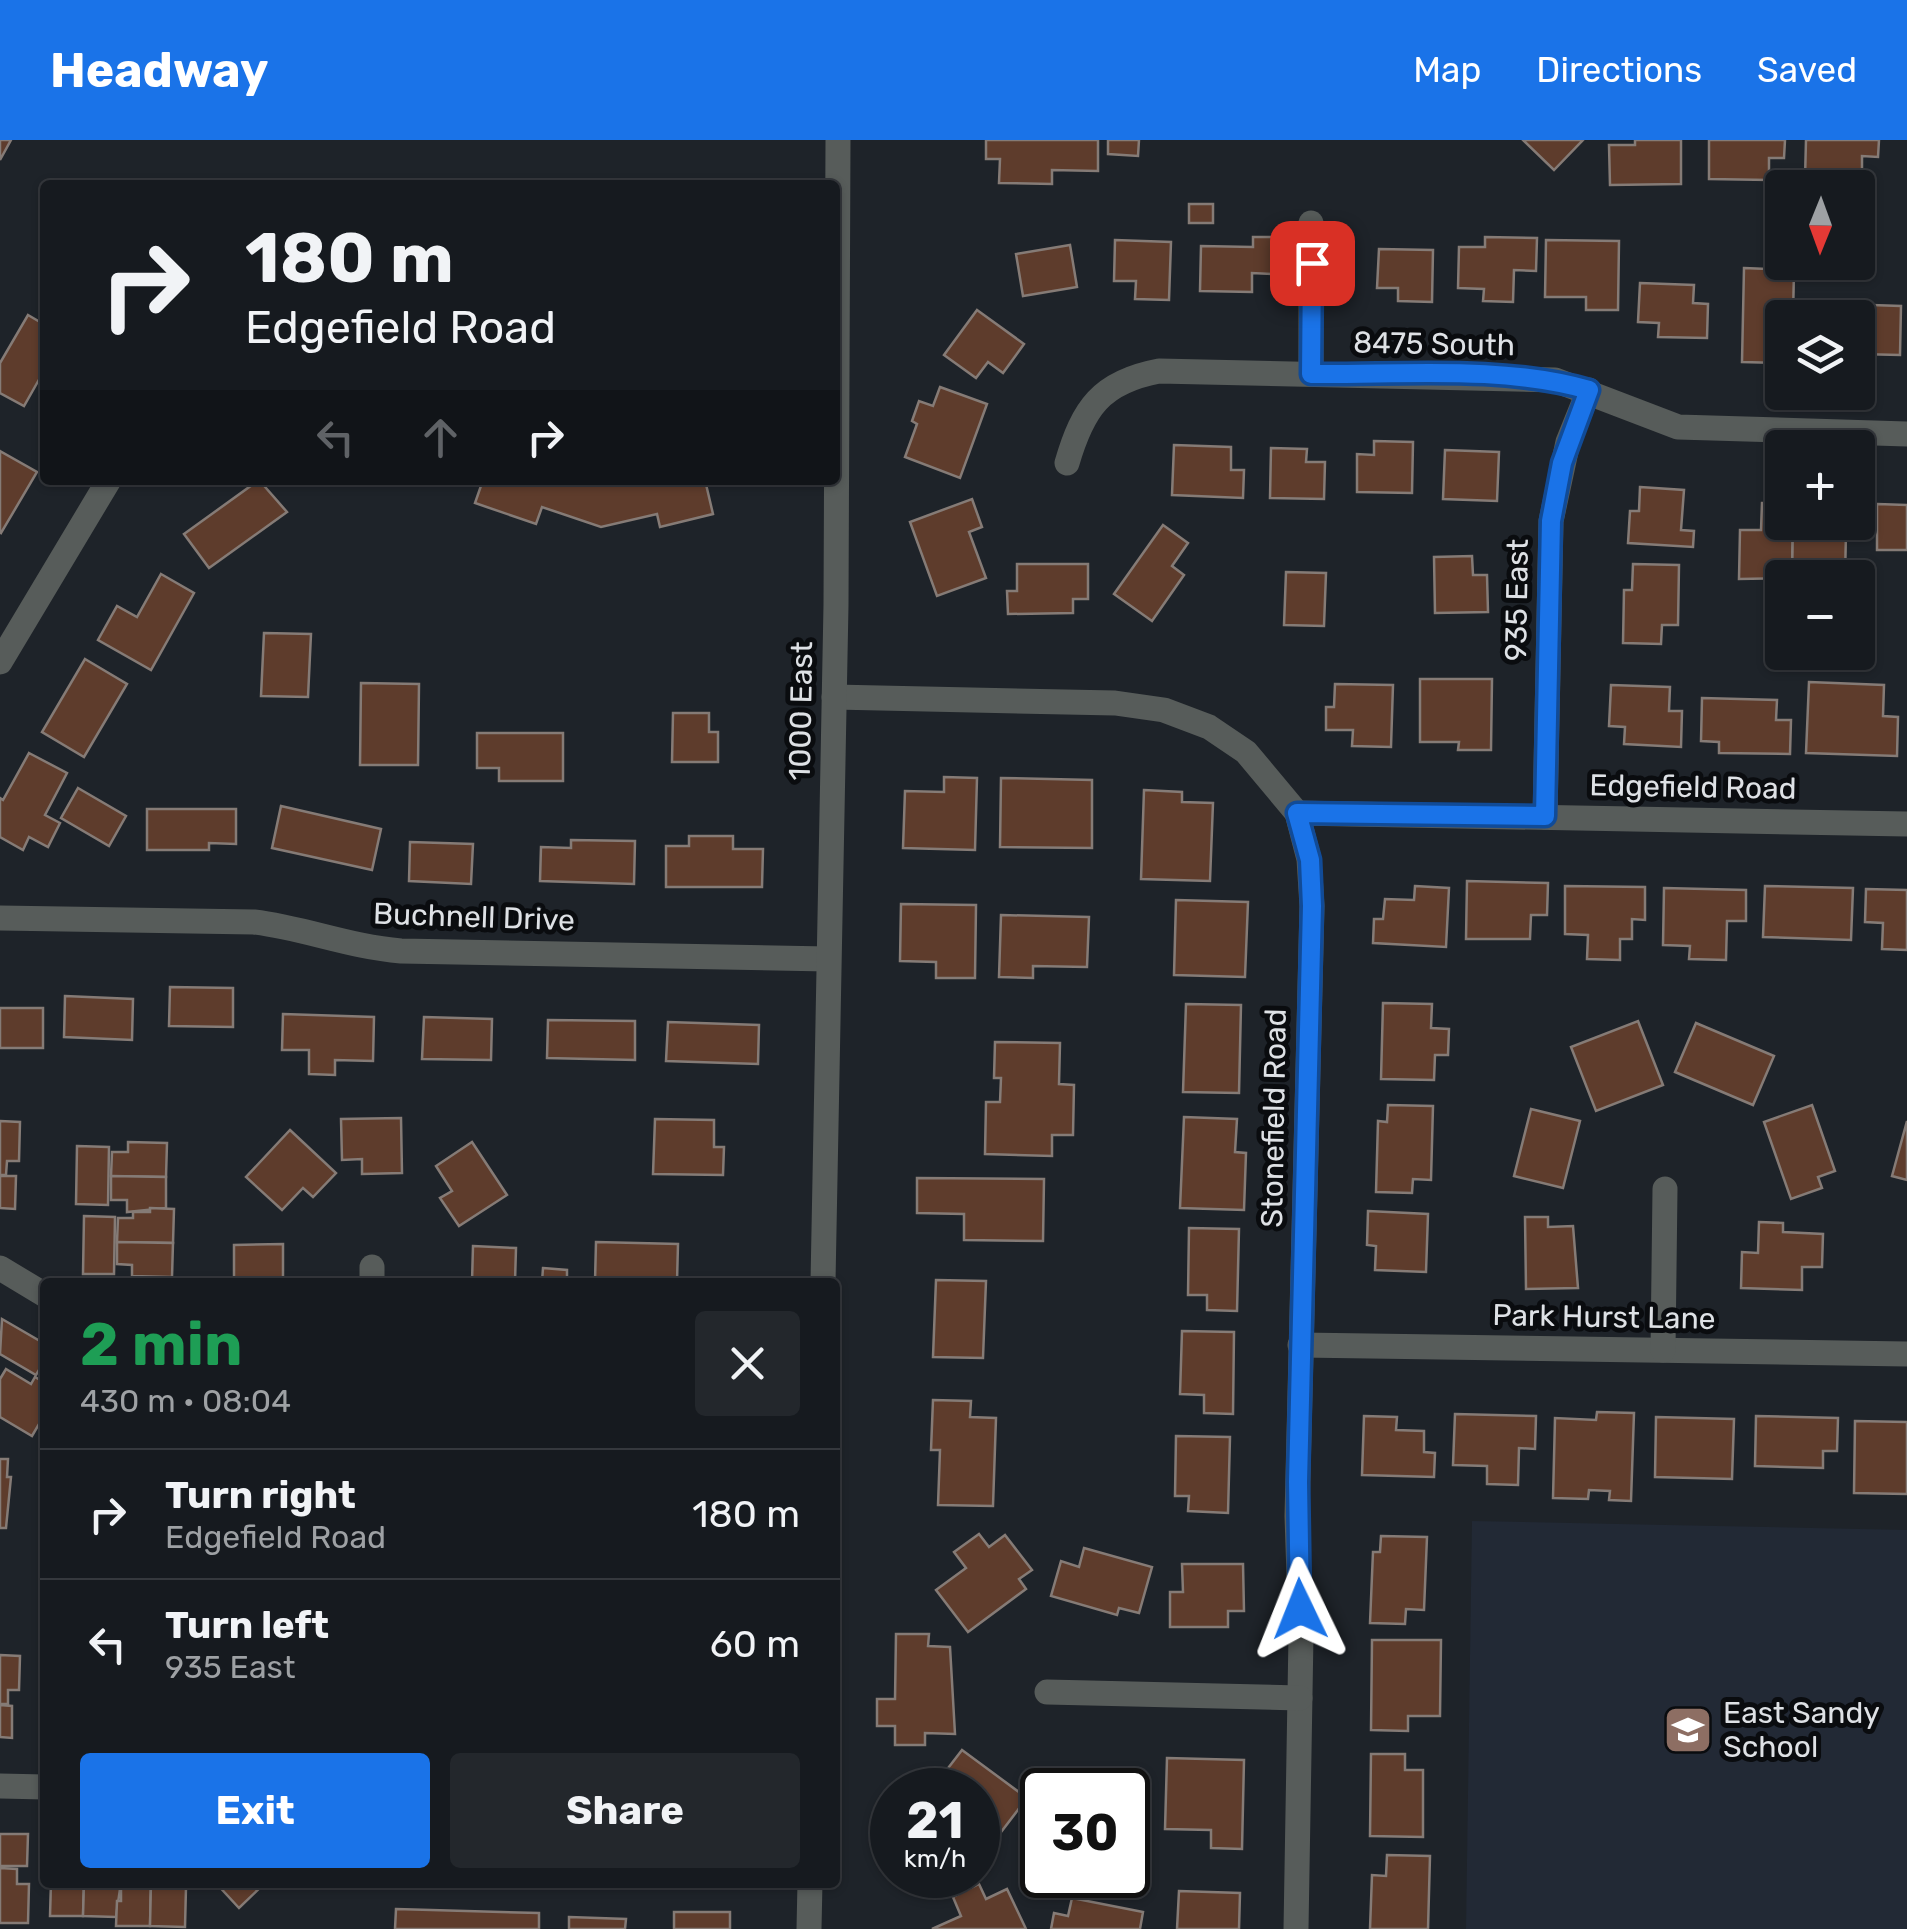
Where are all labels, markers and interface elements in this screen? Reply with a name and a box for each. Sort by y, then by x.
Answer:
text: Headway [50,42,268,99]
text: Map [1413,49,1481,91]
text: Directions [1536,49,1702,91]
text: Saved [1757,49,1857,91]
north arrow [1765,170,1875,280]
map controls [1765,170,1875,670]
text: 180 m [245,217,454,300]
icon: right [80,220,210,350]
pin [1270,221,1355,306]
icon: arrive [1285,236,1340,291]
button: layers [1765,300,1875,410]
text: Edgefield Road [245,301,556,354]
street label: 8475 South [1353,325,1515,363]
icon: left [308,410,363,465]
icon: ahead [413,410,468,465]
icon: right [518,410,573,465]
button: + [1765,430,1875,540]
street label: 935 East [1498,538,1536,661]
button: − [1765,560,1875,670]
street label: 1000 East [782,641,820,781]
street label: Edgefield Road [1589,767,1797,807]
street label: Buchnell Drive [372,895,576,939]
street label: Stonefield Road [1254,1008,1294,1228]
street label: Park Hurst Lane [1492,1297,1716,1337]
text: 2 min [80,1309,242,1380]
button: close [695,1311,800,1416]
text: 430 m · 08:04 [80,1382,291,1420]
text: Turn right [165,1472,356,1518]
icon: right [80,1487,135,1542]
text: 180 m [692,1491,800,1537]
text: Edgefield Road [165,1518,386,1556]
position arrow [1248,1557,1352,1661]
text: Turn left [165,1602,329,1648]
icon: left [80,1617,135,1672]
text: 60 m [710,1621,800,1667]
text: 935 East [165,1648,295,1686]
place label: East Sandy School [1723,1695,1880,1765]
school or university icon: East Sandy School [1662,1704,1714,1756]
button: Exit [80,1753,430,1868]
button: Share [450,1753,800,1868]
speed limit sign: 30 [1020,1768,1150,1898]
text: 21 [906,1791,964,1851]
text: km/h [904,1844,966,1873]

